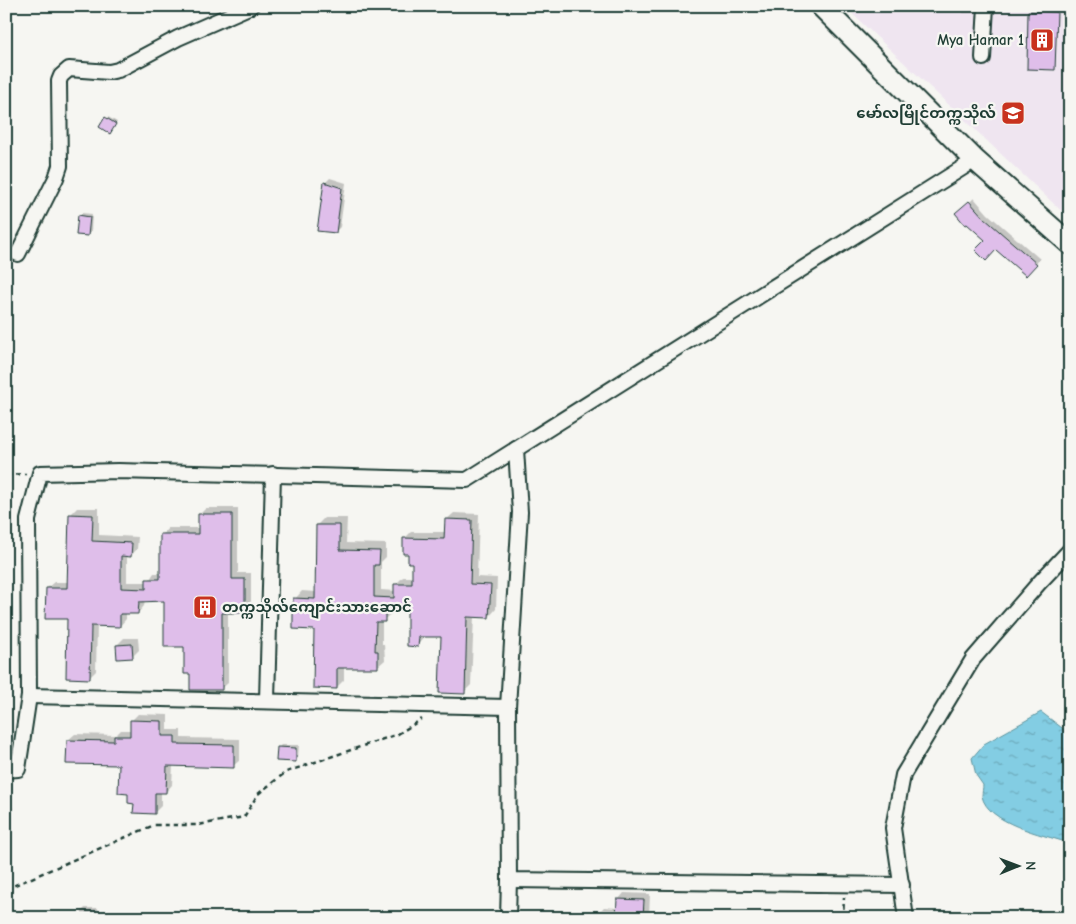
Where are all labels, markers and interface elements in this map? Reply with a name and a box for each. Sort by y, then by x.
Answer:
building icon: Mya Hamar 1 [1029,27,1055,53]
place label: Mya Hamar 1 [937,31,1024,49]
school or university icon: မော်လမြိုင်တက္ကသိုလ် [1000,100,1026,126]
place label: မော်လမြိုင်တက္ကသိုလ် [856,103,996,125]
building icon: တက္ကသိုလ်ကျောင်းသားဆောင် [192,594,218,620]
place label: တက္ကသိုလ်ကျောင်းသားဆောင် [222,597,412,619]
north arrow [994,842,1044,892]
text: N [1022,861,1039,870]

